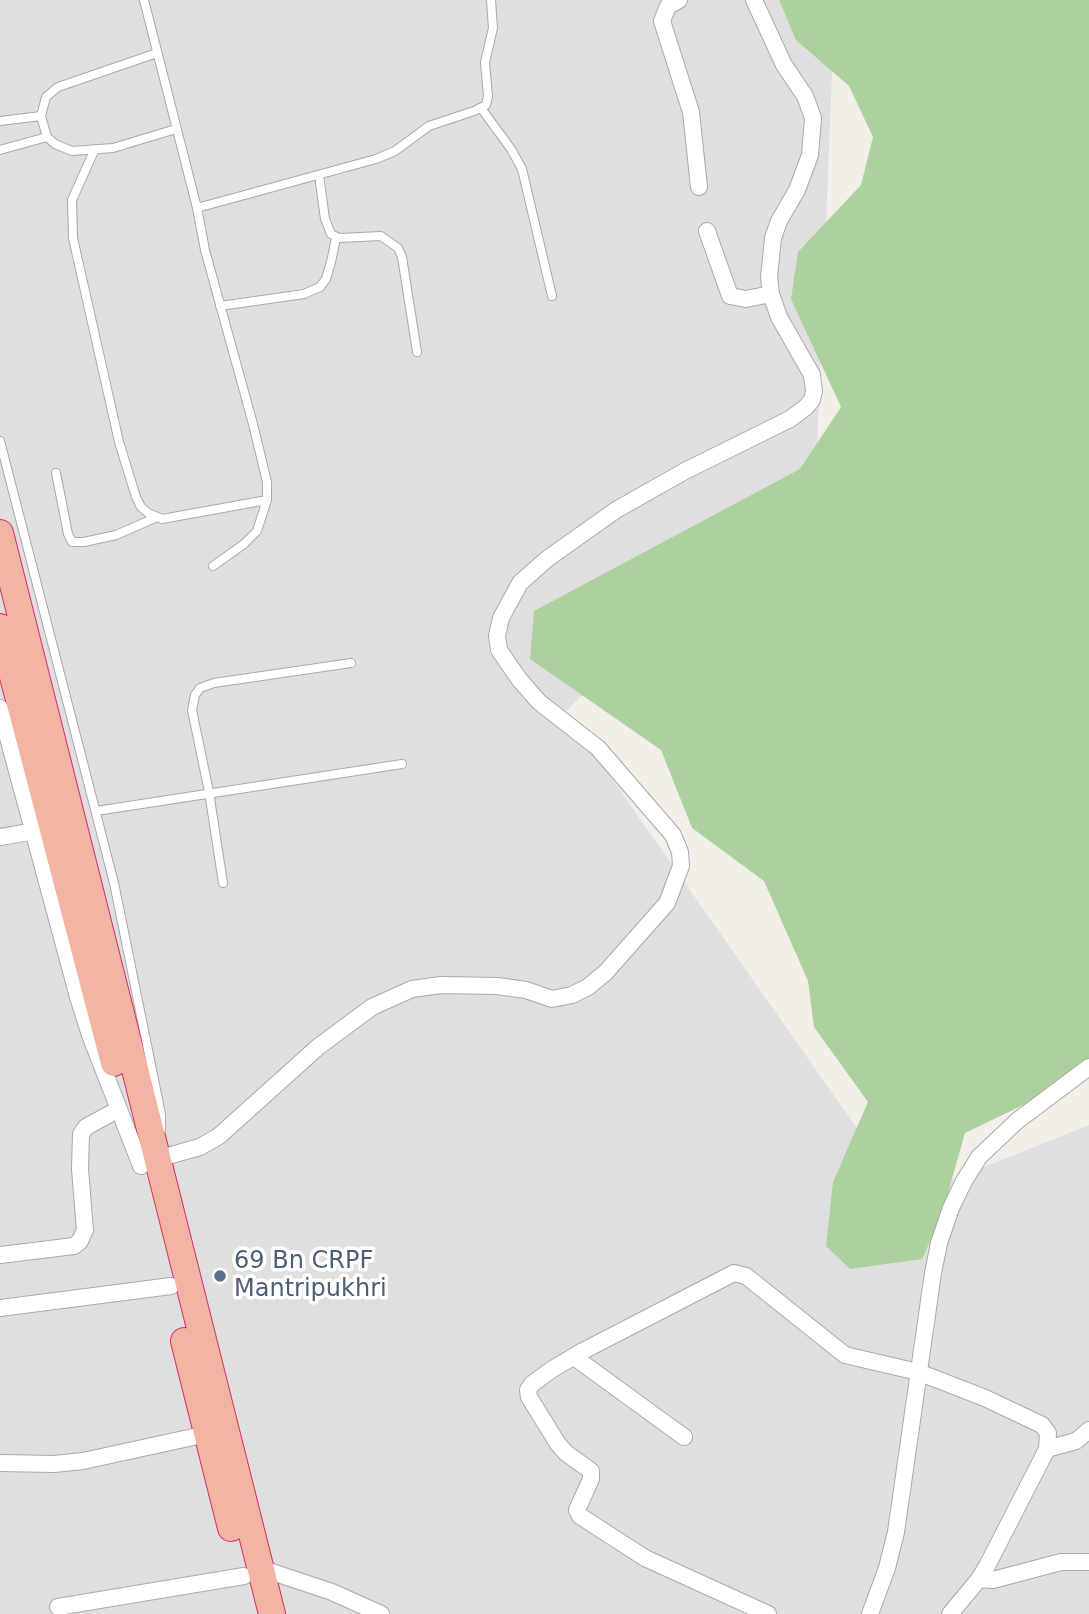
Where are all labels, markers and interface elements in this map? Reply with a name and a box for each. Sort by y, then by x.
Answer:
place label: 69 Bn CRPF Mantripukhri [234,1248,387,1304]
marker: 69 Bn CRPF Mantripukhri [212,1268,228,1284]

